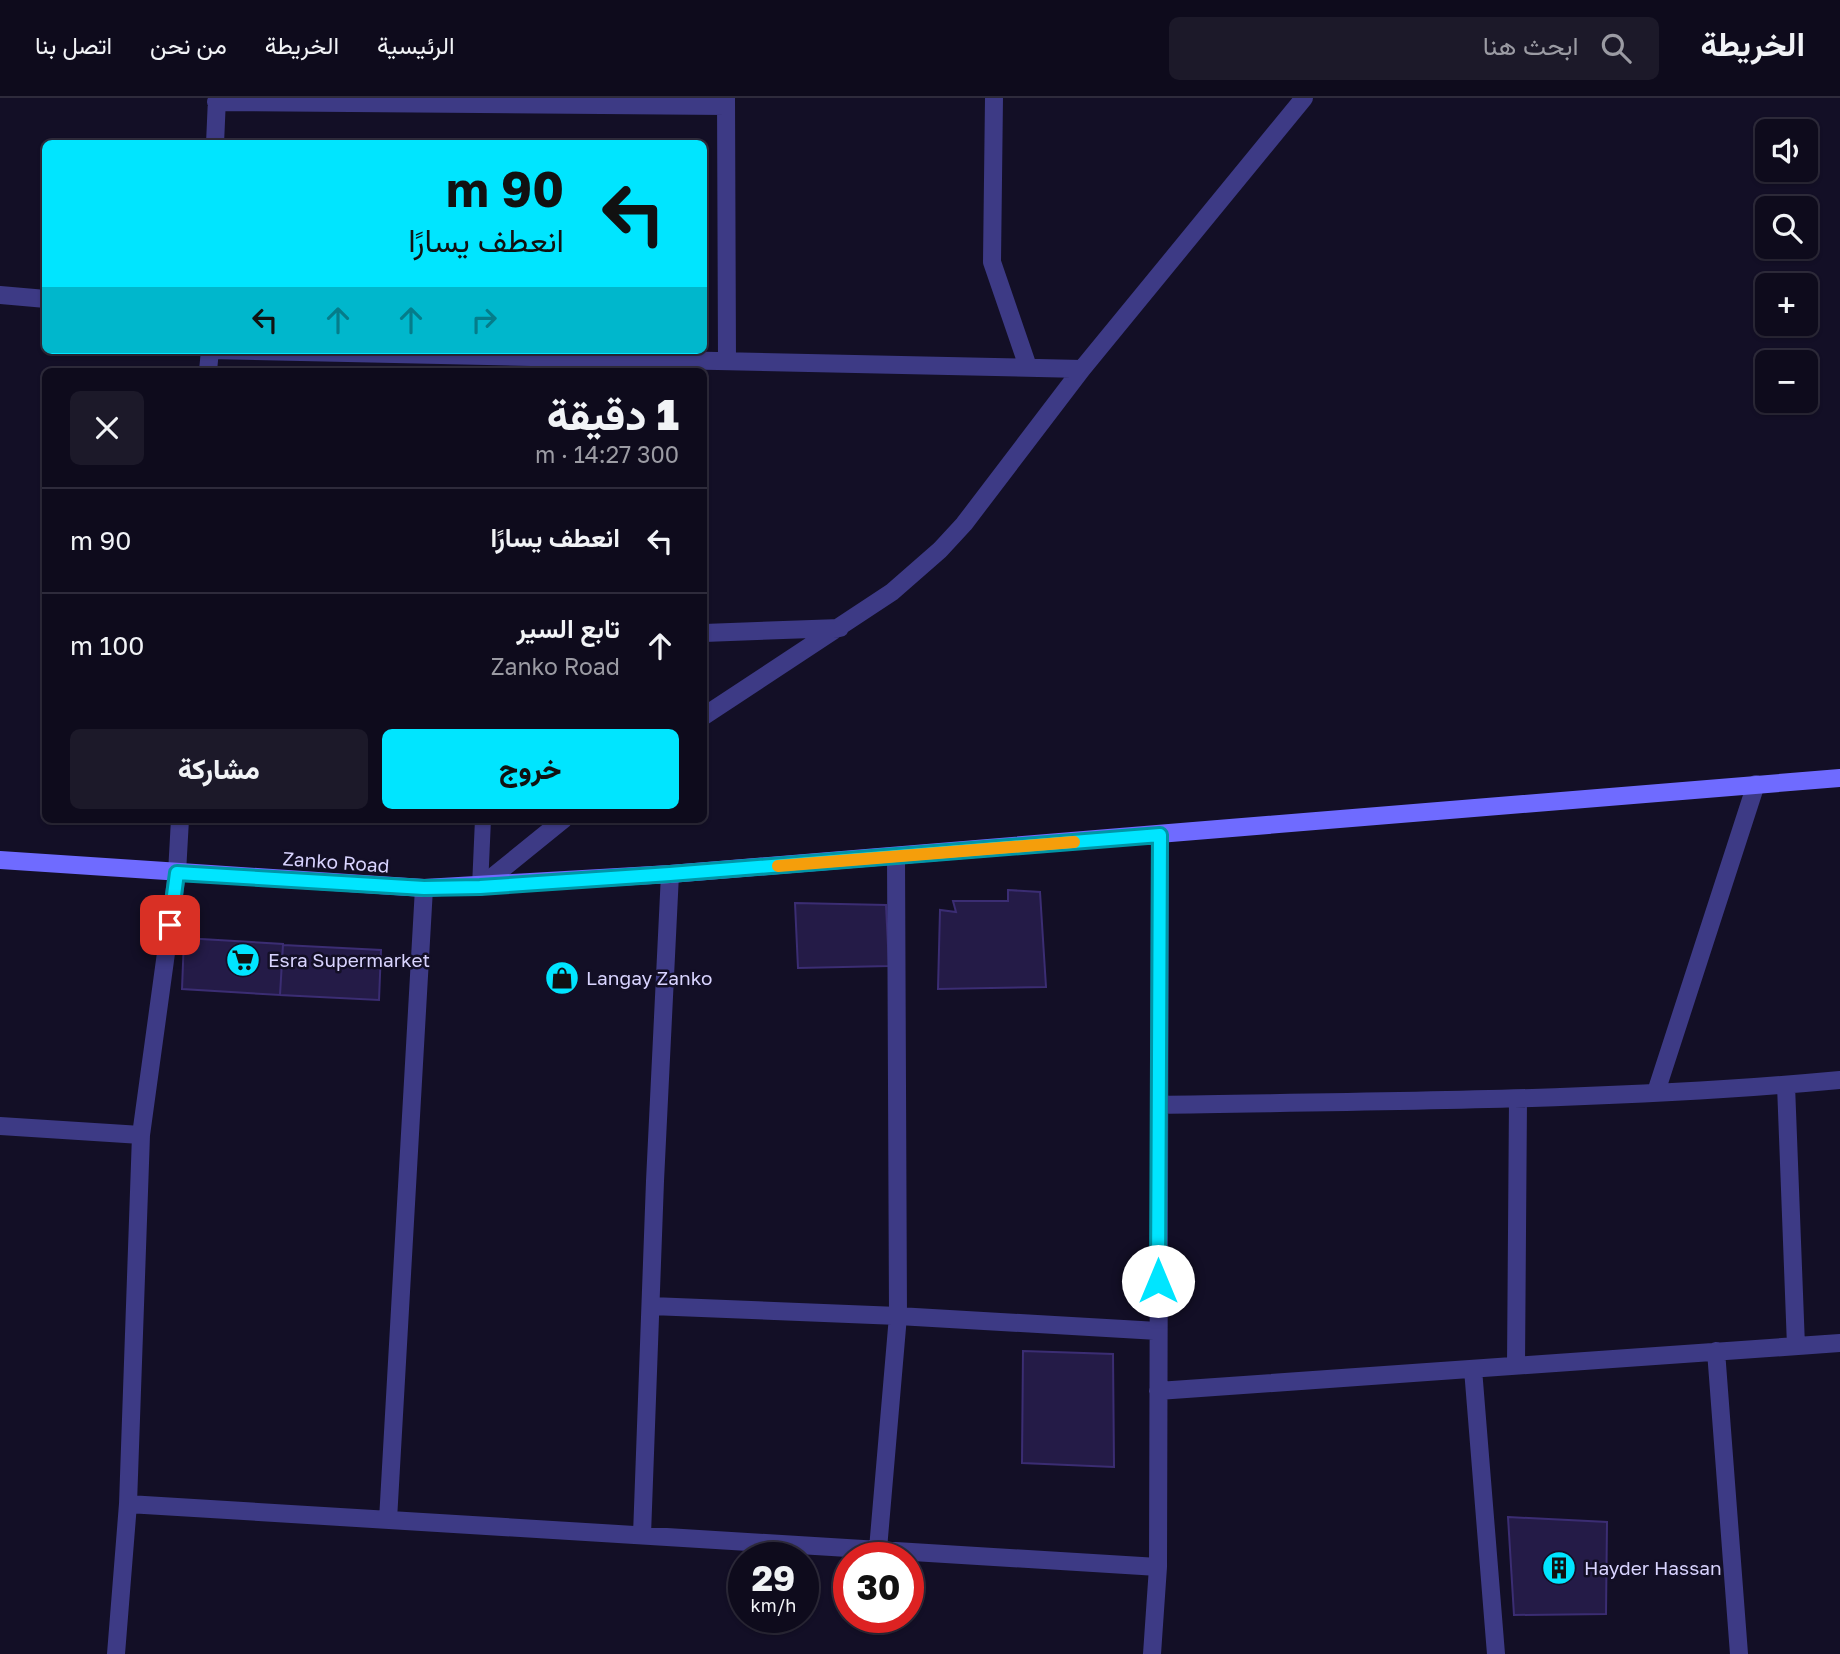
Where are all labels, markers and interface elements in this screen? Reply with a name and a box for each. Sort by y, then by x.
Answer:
search box [1169,17,1659,80]
text: الخريطة [1701,24,1805,63]
icon: search [1597,29,1635,67]
text: اتصل بنا [35,30,112,59]
text: من نحن [150,30,227,59]
text: الخريطة [265,30,339,59]
text: الرئيسية [377,30,455,59]
text: ابحث هنا [1483,30,1579,61]
map controls [1755,119,1818,413]
button: sound [1755,119,1818,182]
text: 90 m [446,159,564,218]
icon: left [588,168,679,259]
button: search [1755,196,1818,259]
text: انعطف يسارًا [408,221,564,259]
button: + [1755,273,1818,336]
icon: left [246,301,284,339]
icon: ahead [319,301,357,339]
icon: ahead [392,301,430,339]
icon: right [465,301,503,339]
button: − [1755,350,1818,413]
text: 1 دقيقة [547,389,679,439]
button: close [70,391,144,465]
text: 300 m · 14:27 [535,440,679,468]
text: انعطف يسارًا [490,522,620,553]
icon: left [641,522,679,560]
text: 90 m [70,525,131,556]
text: تابع السير [517,613,620,644]
icon: ahead [641,627,679,665]
text: 100 m [70,630,144,661]
text: Zanko Road [491,652,620,680]
button: مشاركة [70,729,368,809]
button: خروج [382,729,679,809]
street label: Zanko Road [282,846,390,877]
pin [140,895,200,955]
icon: arrive [151,906,189,944]
supermarket icon: Esra Supermarket [224,941,262,979]
place label: Esra Supermarket [268,948,430,971]
shop icon: Langay Zanko [543,959,581,997]
place label: Langay Zanko [586,966,712,989]
position arrow [1121,1244,1195,1318]
speed limit sign: 30 [833,1542,924,1633]
building icon: Hayder Hassan [1540,1549,1578,1587]
place label: Hayder Hassan [1584,1556,1722,1579]
text: 29 [752,1557,795,1599]
text: km/h [751,1594,796,1616]

